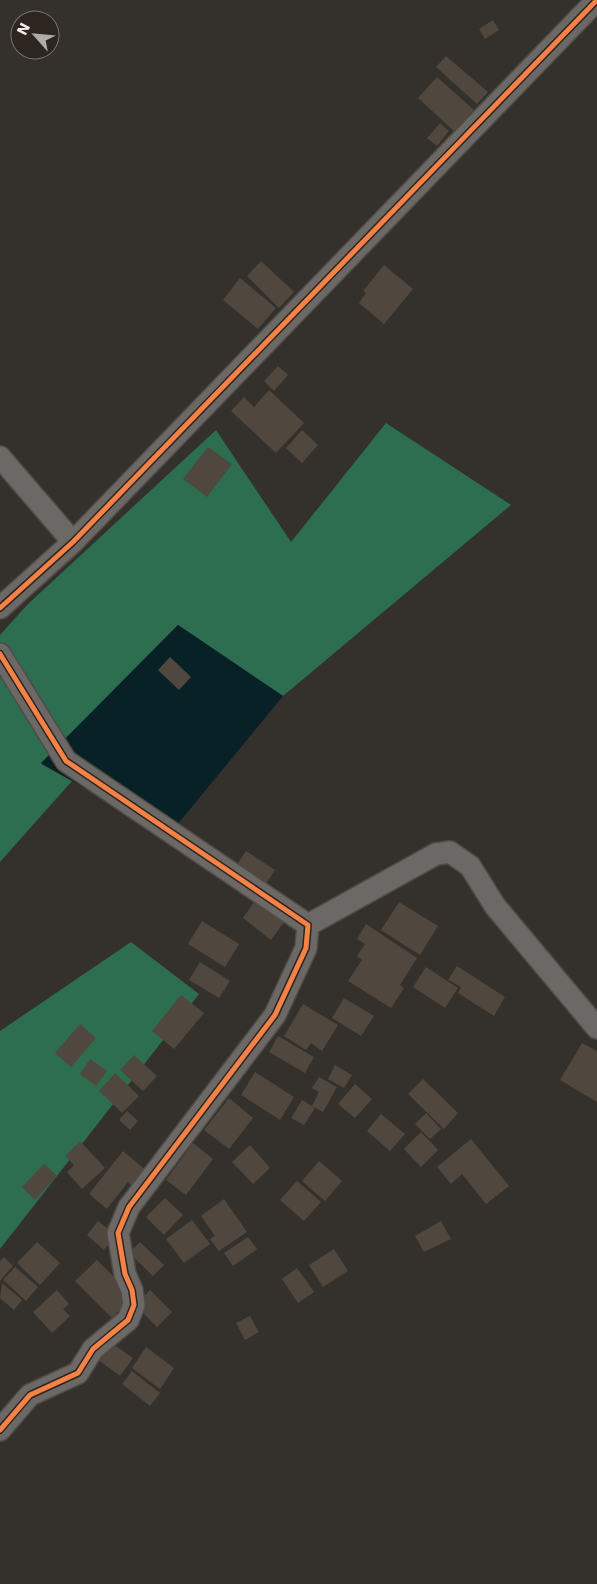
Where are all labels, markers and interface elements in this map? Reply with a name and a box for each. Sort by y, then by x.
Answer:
north arrow [10,10,60,60]
text: N [14,20,33,38]

